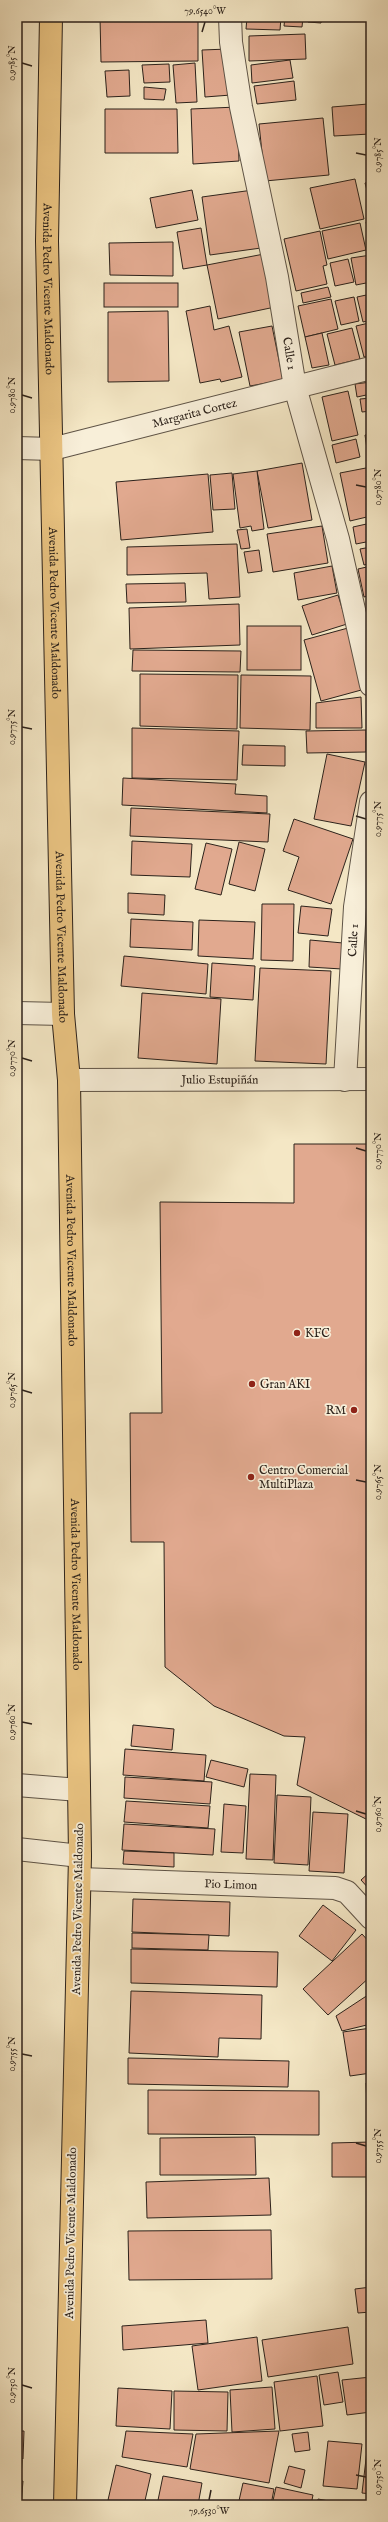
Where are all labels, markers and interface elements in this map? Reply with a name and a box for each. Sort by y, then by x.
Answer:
text: 79.6540°W [184,5,226,18]
text: 0.9785°N [6,45,19,81]
text: 0.9785°N [372,137,385,173]
street label: Avenida Pedro Vicente Maldonado [39,202,57,376]
street label: Calle 1 [279,336,300,371]
text: 0.9780°N [6,376,19,413]
street label: Margarita Cortez [151,395,239,431]
text: 0.9780°N [372,468,385,505]
street label: Avenida Pedro Vicente Maldonado [45,526,64,700]
text: 0.9775°N [6,709,19,745]
text: 0.9775°N [372,801,385,837]
street label: Avenida Pedro Vicente Maldonado [52,850,71,1024]
street label: Calle 1 [345,923,362,957]
text: 0.9770°N [6,1039,19,1077]
street label: Julio Estupiñán [180,1072,259,1088]
text: 0.9770°N [372,1132,385,1170]
street label: Avenida Pedro Vicente Maldonado [63,1173,80,1347]
place label: KFC [305,1326,330,1341]
marker: KFC [292,1328,302,1338]
text: 0.9765°N [6,1372,19,1408]
place label: Gran AKI [260,1377,310,1392]
marker: Gran AKI [247,1379,257,1389]
place label: RM [326,1403,346,1418]
marker: RM [349,1405,359,1415]
place label: Centro Comercial MultiPlaza [259,1463,349,1492]
text: 0.9765°N [372,1464,385,1500]
marker: Centro Comercial MultiPlaza [246,1472,256,1482]
street label: Avenida Pedro Vicente Maldonado [67,1497,85,1671]
text: 0.9760°N [6,1703,19,1741]
text: 0.9760°N [372,1795,385,1833]
street label: Avenida Pedro Vicente Maldonado [69,1822,87,1996]
street label: Pio Limon [204,1876,258,1893]
text: 0.9755°N [6,2036,19,2072]
text: 0.9755°N [372,2128,385,2164]
street label: Avenida Pedro Vicente Maldonado [62,2146,80,2320]
text: 0.9750°N [6,2366,19,2403]
text: 0.9750°N [372,2458,385,2495]
text: 79.6530°W [189,2505,230,2518]

